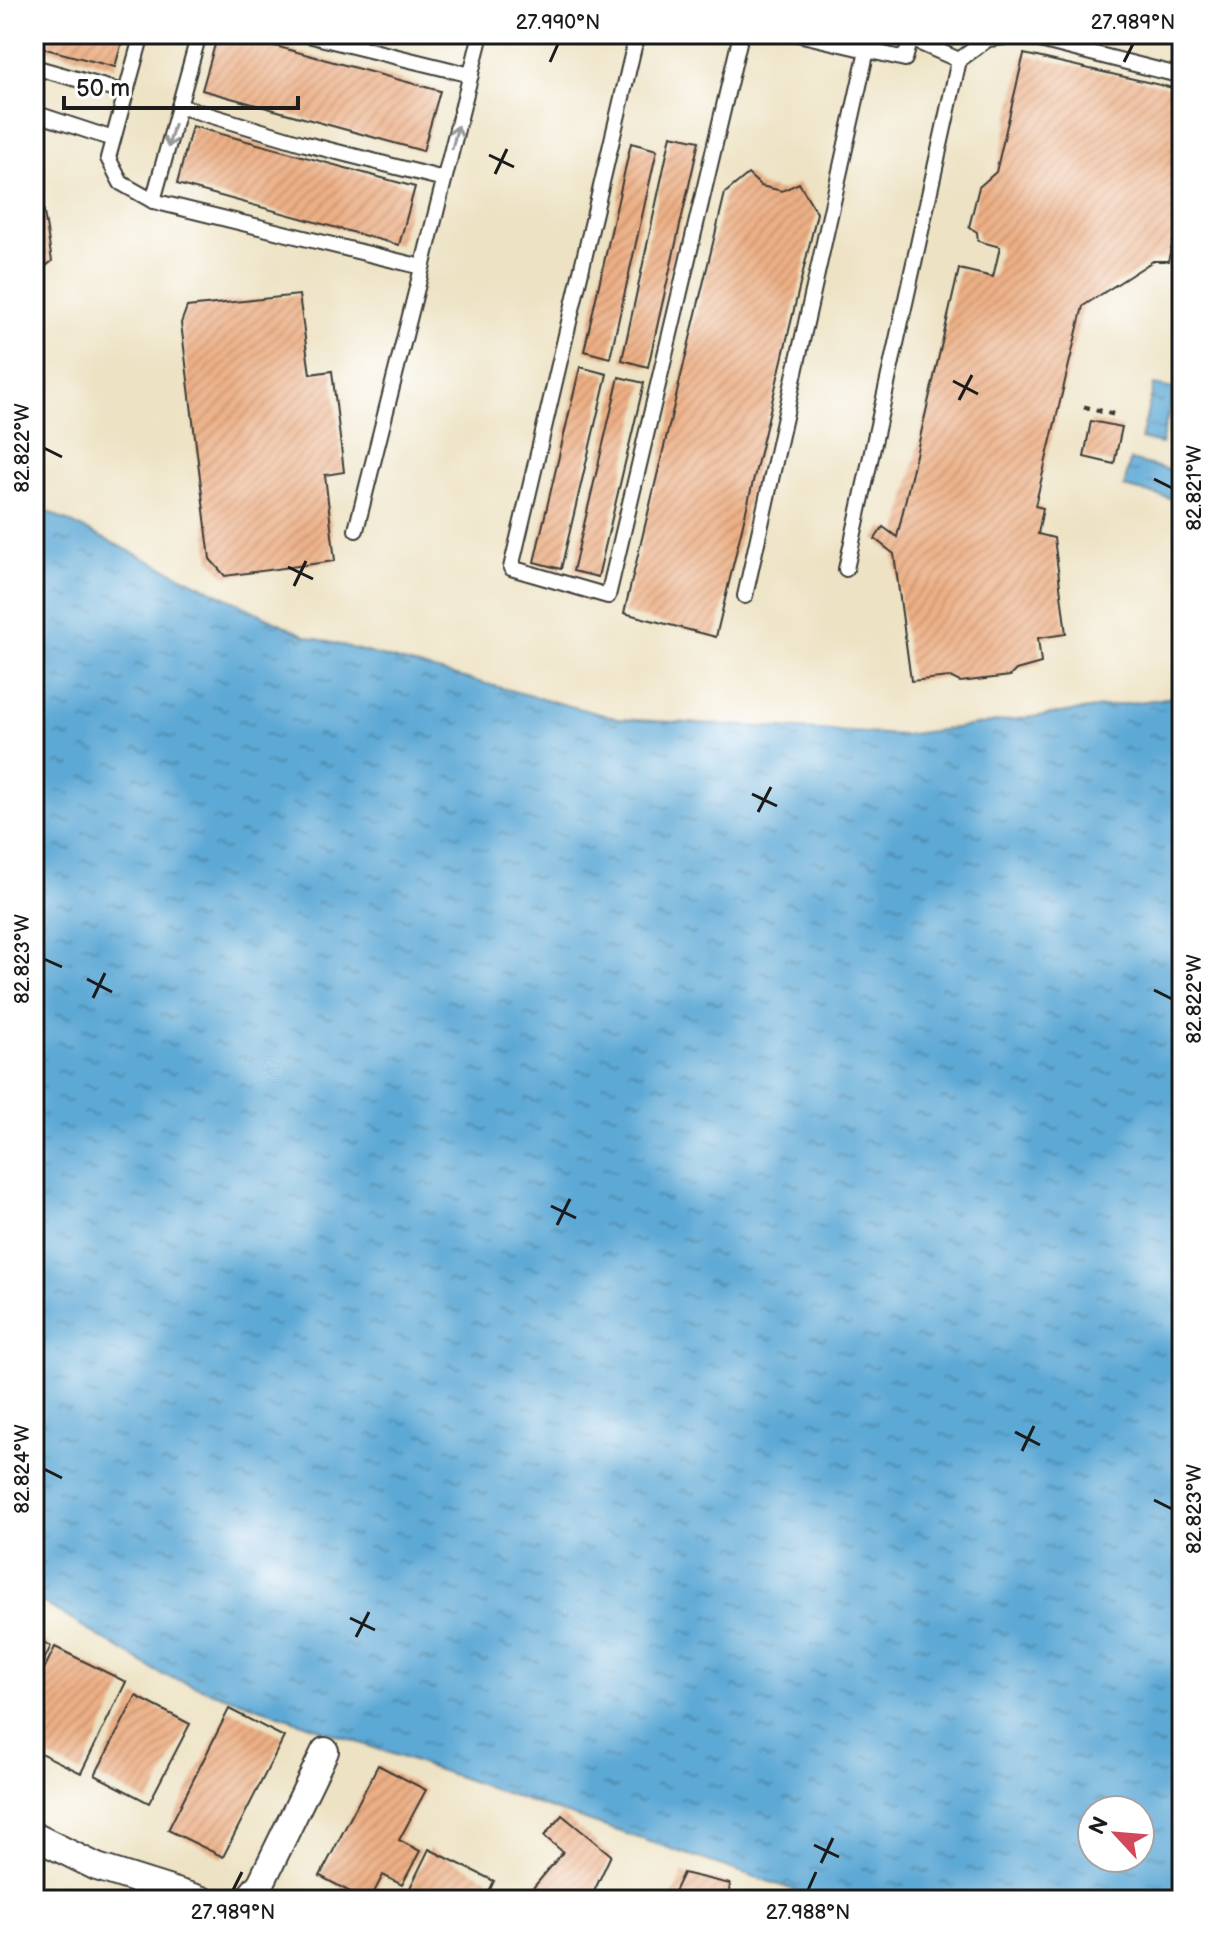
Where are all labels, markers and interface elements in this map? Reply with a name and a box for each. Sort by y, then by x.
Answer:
text: 27.990°N [516,11,600,35]
text: 27.989°N [1091,11,1175,35]
scale bar [64,60,298,110]
text: 50 m [76,74,130,103]
one-way arrow [162,123,177,149]
one-way arrow [448,125,463,151]
text: 82.822°W [11,403,35,493]
text: 82.821°W [1183,445,1207,531]
text: 82.823°W [11,914,35,1004]
text: 82.822°W [1183,954,1207,1044]
text: 82.824°W [11,1424,35,1514]
text: 82.823°W [1183,1464,1207,1554]
north arrow [1076,1794,1156,1874]
text: N [1084,1813,1115,1839]
text: 27.989°N [191,1901,275,1925]
text: 27.988°N [766,1901,850,1925]

